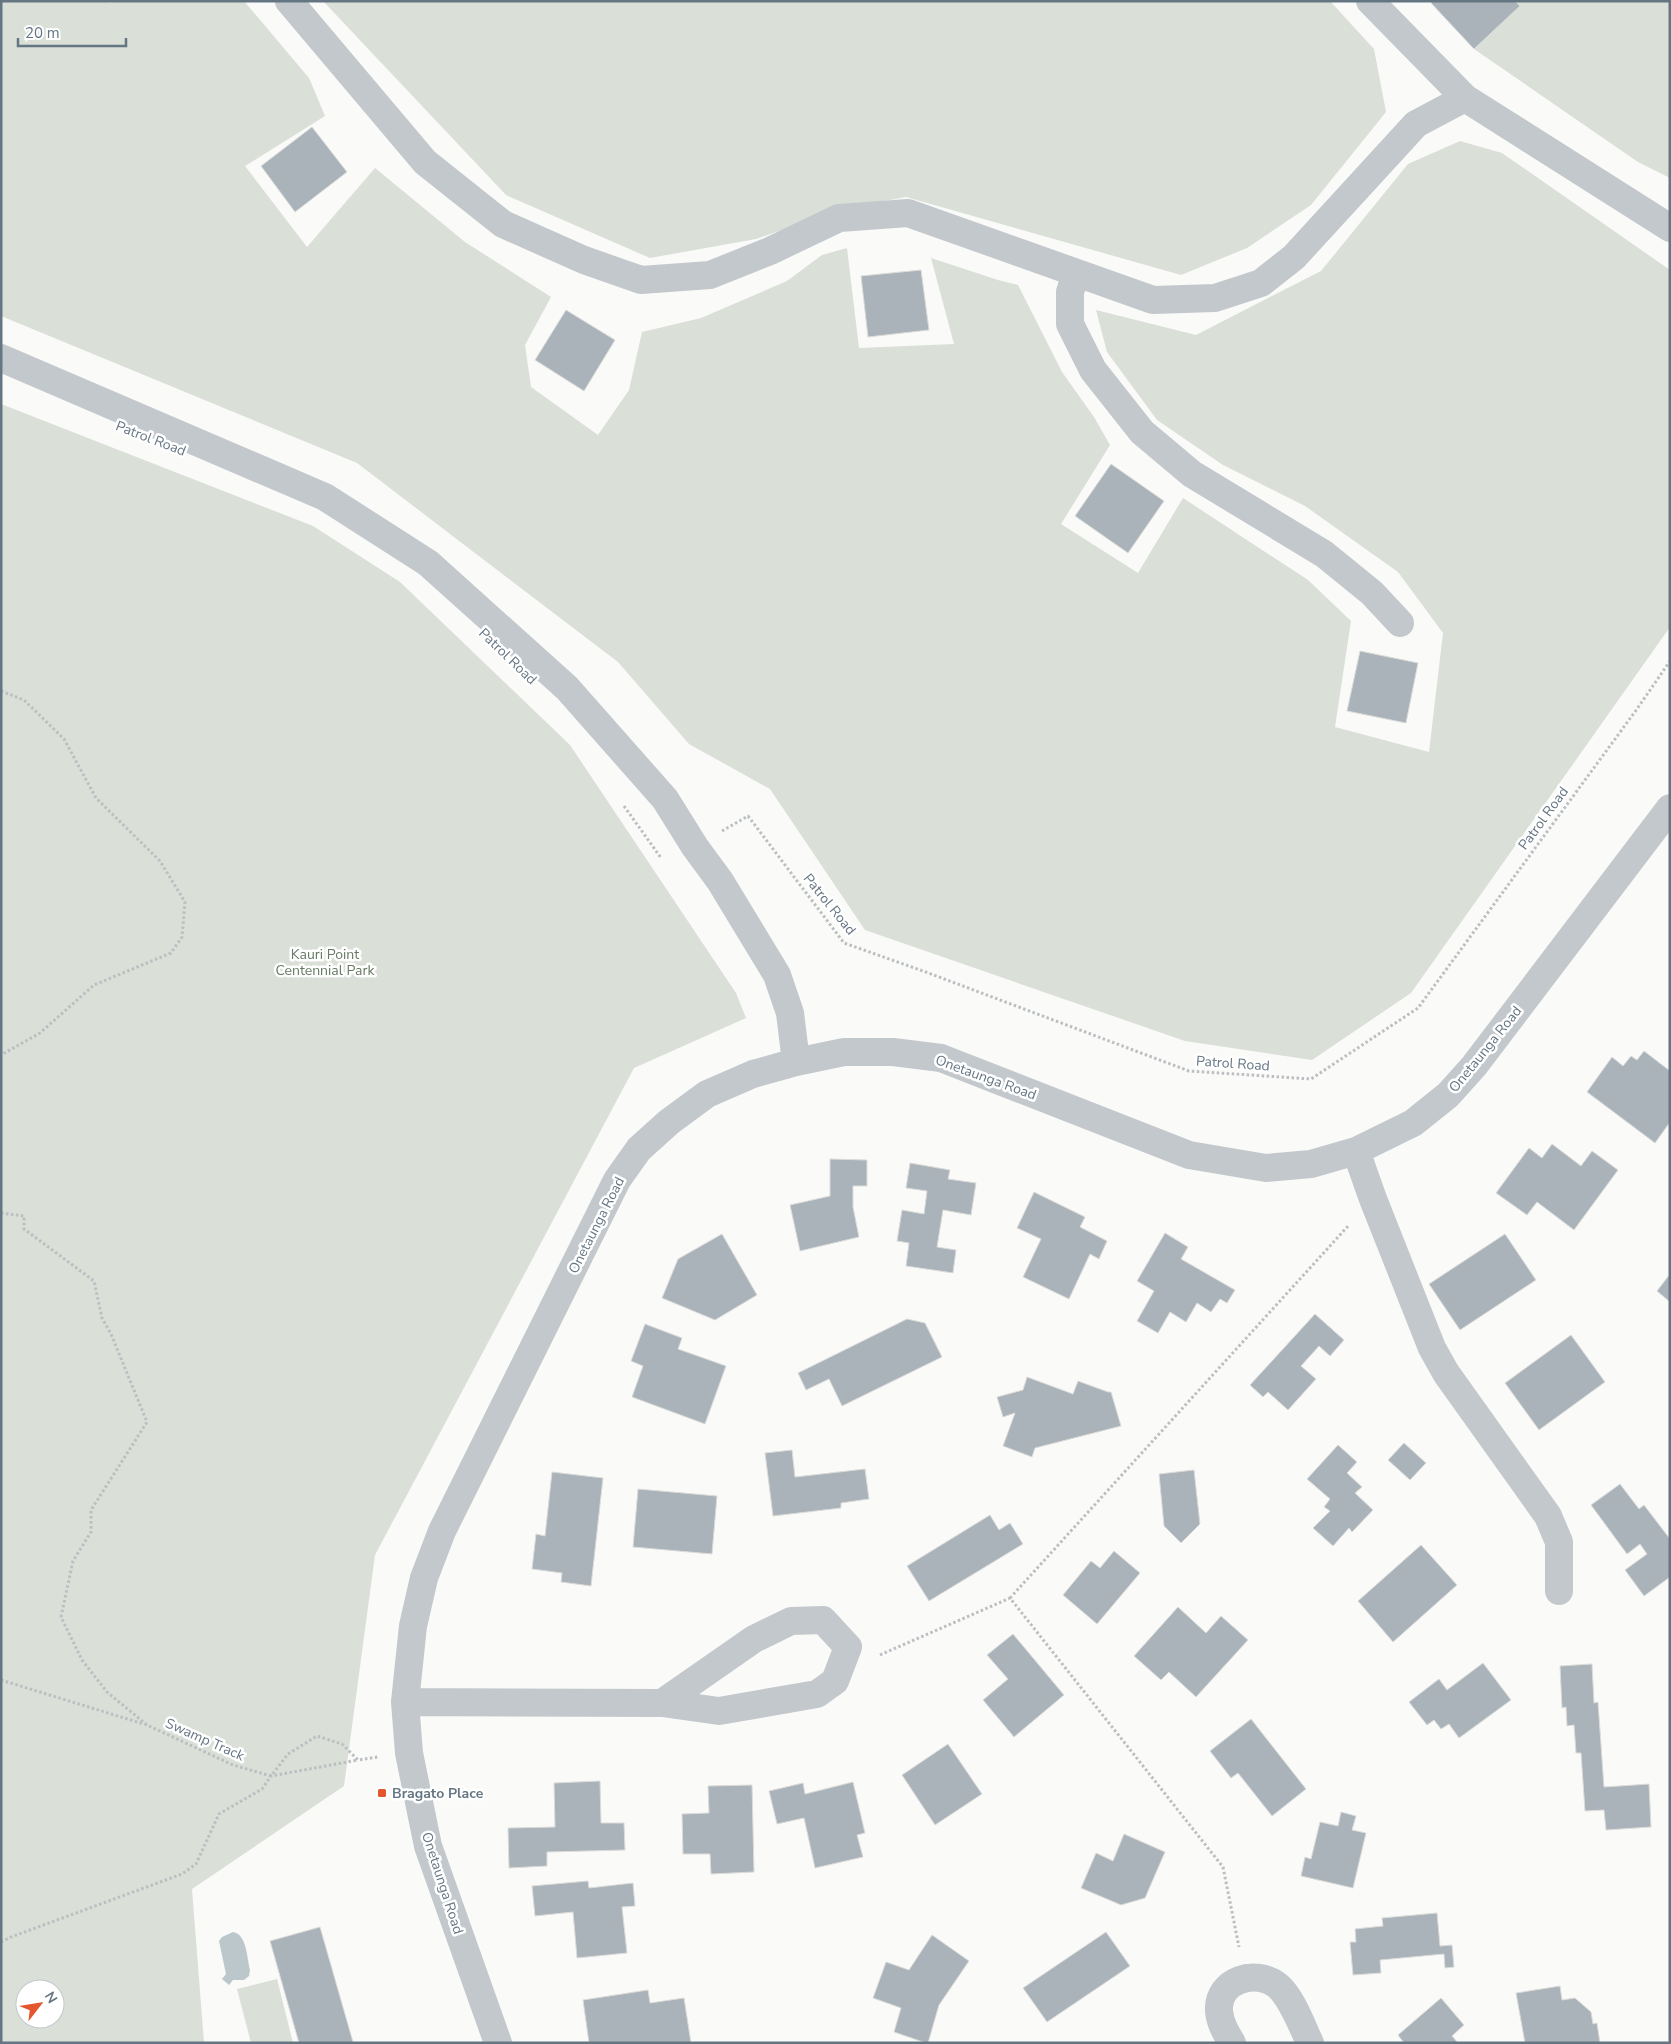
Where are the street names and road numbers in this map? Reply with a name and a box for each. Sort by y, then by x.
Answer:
street label: Patrol Road [113,416,189,461]
street label: Patrol Road [474,624,541,689]
street label: Patrol Road [1514,783,1573,854]
street label: Patrol Road [799,870,860,939]
street label: Onetaunga Road [1445,1002,1526,1097]
street label: Onetaunga Road [933,1050,1039,1105]
street label: Patrol Road [1195,1051,1270,1076]
street label: Onetaunga Road [564,1174,629,1277]
street label: Swamp Track [162,1714,248,1766]
street label: Onetaunga Road [417,1830,468,1937]

